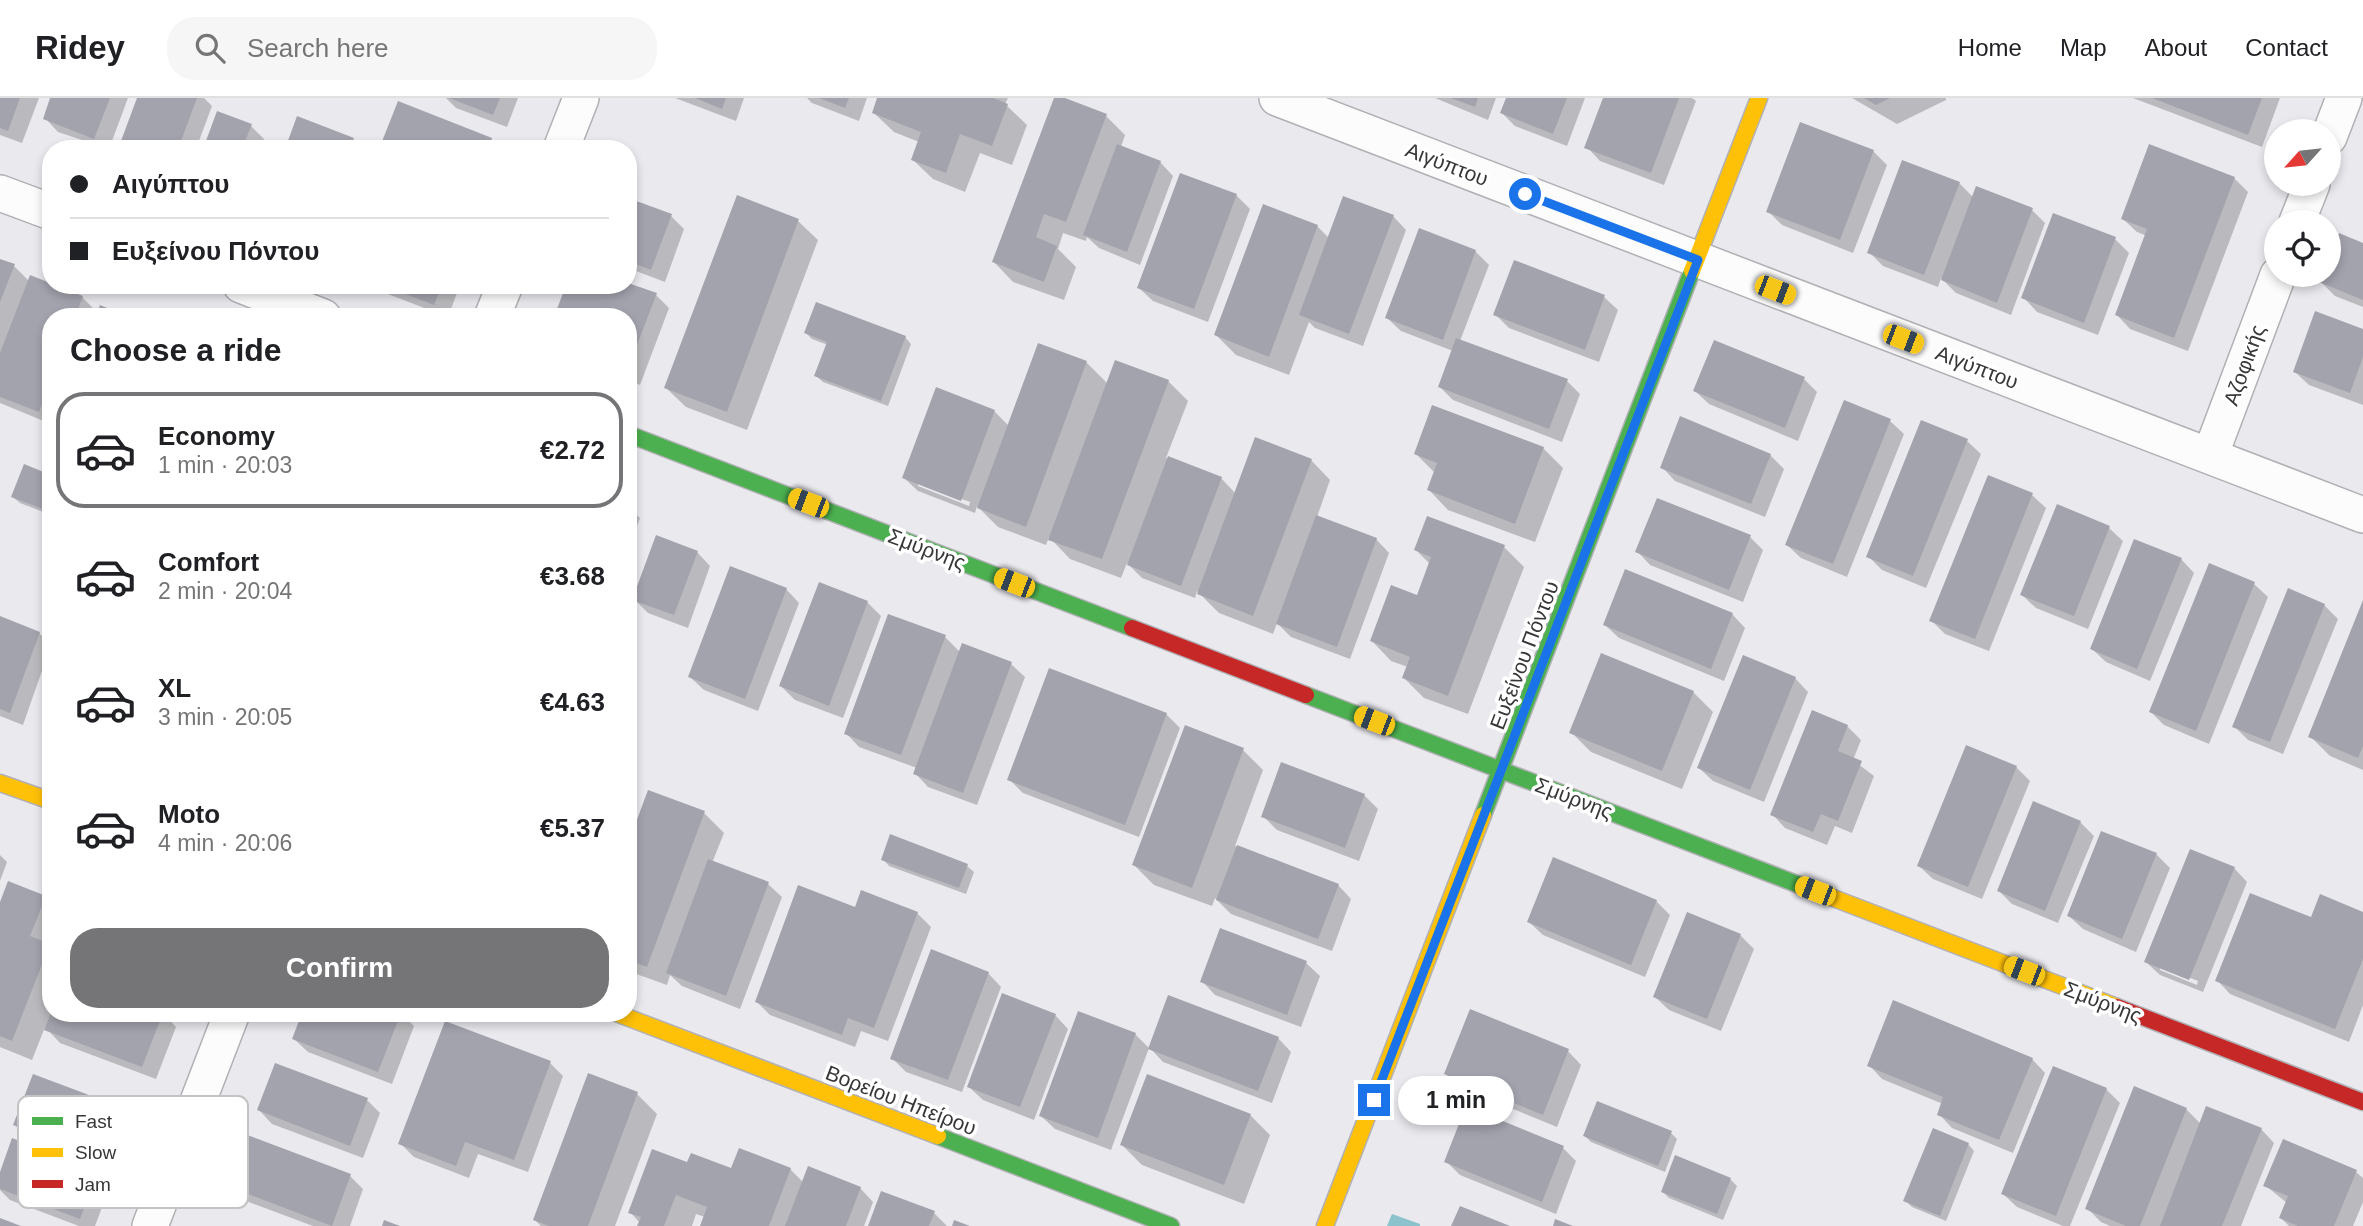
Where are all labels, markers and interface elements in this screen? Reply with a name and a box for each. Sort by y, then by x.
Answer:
search box [167,17,657,80]
text: Ridey [35,29,125,66]
icon: search [191,29,229,67]
text: Search here [247,33,389,63]
text: Home [1958,34,2022,61]
text: Map [2060,34,2107,61]
text: About [2145,34,2207,61]
text: Contact [2245,34,2328,61]
north arrow [2264,119,2342,196]
map controls [2264,119,2341,287]
street label: Αιγύπτου [1403,138,1491,190]
text: Αιγύπτου [112,169,229,199]
route start [1509,178,1541,210]
button: locate [2264,210,2341,287]
text: Ευξείνου Πόντου [112,236,319,266]
car [1752,273,1799,307]
car [1880,322,1927,356]
street label: Αζοφικής [2219,322,2269,408]
text: Choose a ride [70,332,282,368]
street label: Αιγύπτου [1933,341,2021,393]
icon: car [74,419,137,482]
text: Economy [158,421,275,451]
text: €2.72 [540,435,605,465]
text: 1 min · 20:03 [158,452,292,478]
car [785,486,832,520]
street label: Σμύρνης [885,524,969,574]
icon: car [74,545,137,608]
text: Comfort [158,547,259,577]
text: €3.68 [540,561,605,591]
car [991,566,1038,600]
text: 2 min · 20:04 [158,578,292,604]
street label: Ευξείνου Πόντου [1485,578,1563,732]
icon: car [74,671,137,734]
text: XL [158,673,191,703]
text: €4.63 [540,687,605,717]
text: 3 min · 20:05 [158,704,292,730]
car [1351,704,1398,738]
street label: Σμύρνης [1532,773,1616,823]
icon: car [74,797,137,860]
text: Moto [158,799,220,829]
text: €5.37 [540,813,605,843]
text: 4 min · 20:06 [158,830,292,856]
car [1792,874,1839,908]
button: Confirm [70,928,609,1008]
car [2001,954,2048,988]
street label: Σμύρνης [2061,977,2145,1027]
street label: Βορείου Ηπείρου [822,1061,980,1139]
callout: 1 min [1398,1076,1514,1124]
route end [1358,1084,1390,1116]
text: 1 min [1426,1087,1486,1113]
legend [18,1096,248,1208]
text: Fast [75,1111,113,1132]
text: Slow [75,1142,116,1163]
text: Jam [75,1174,111,1195]

